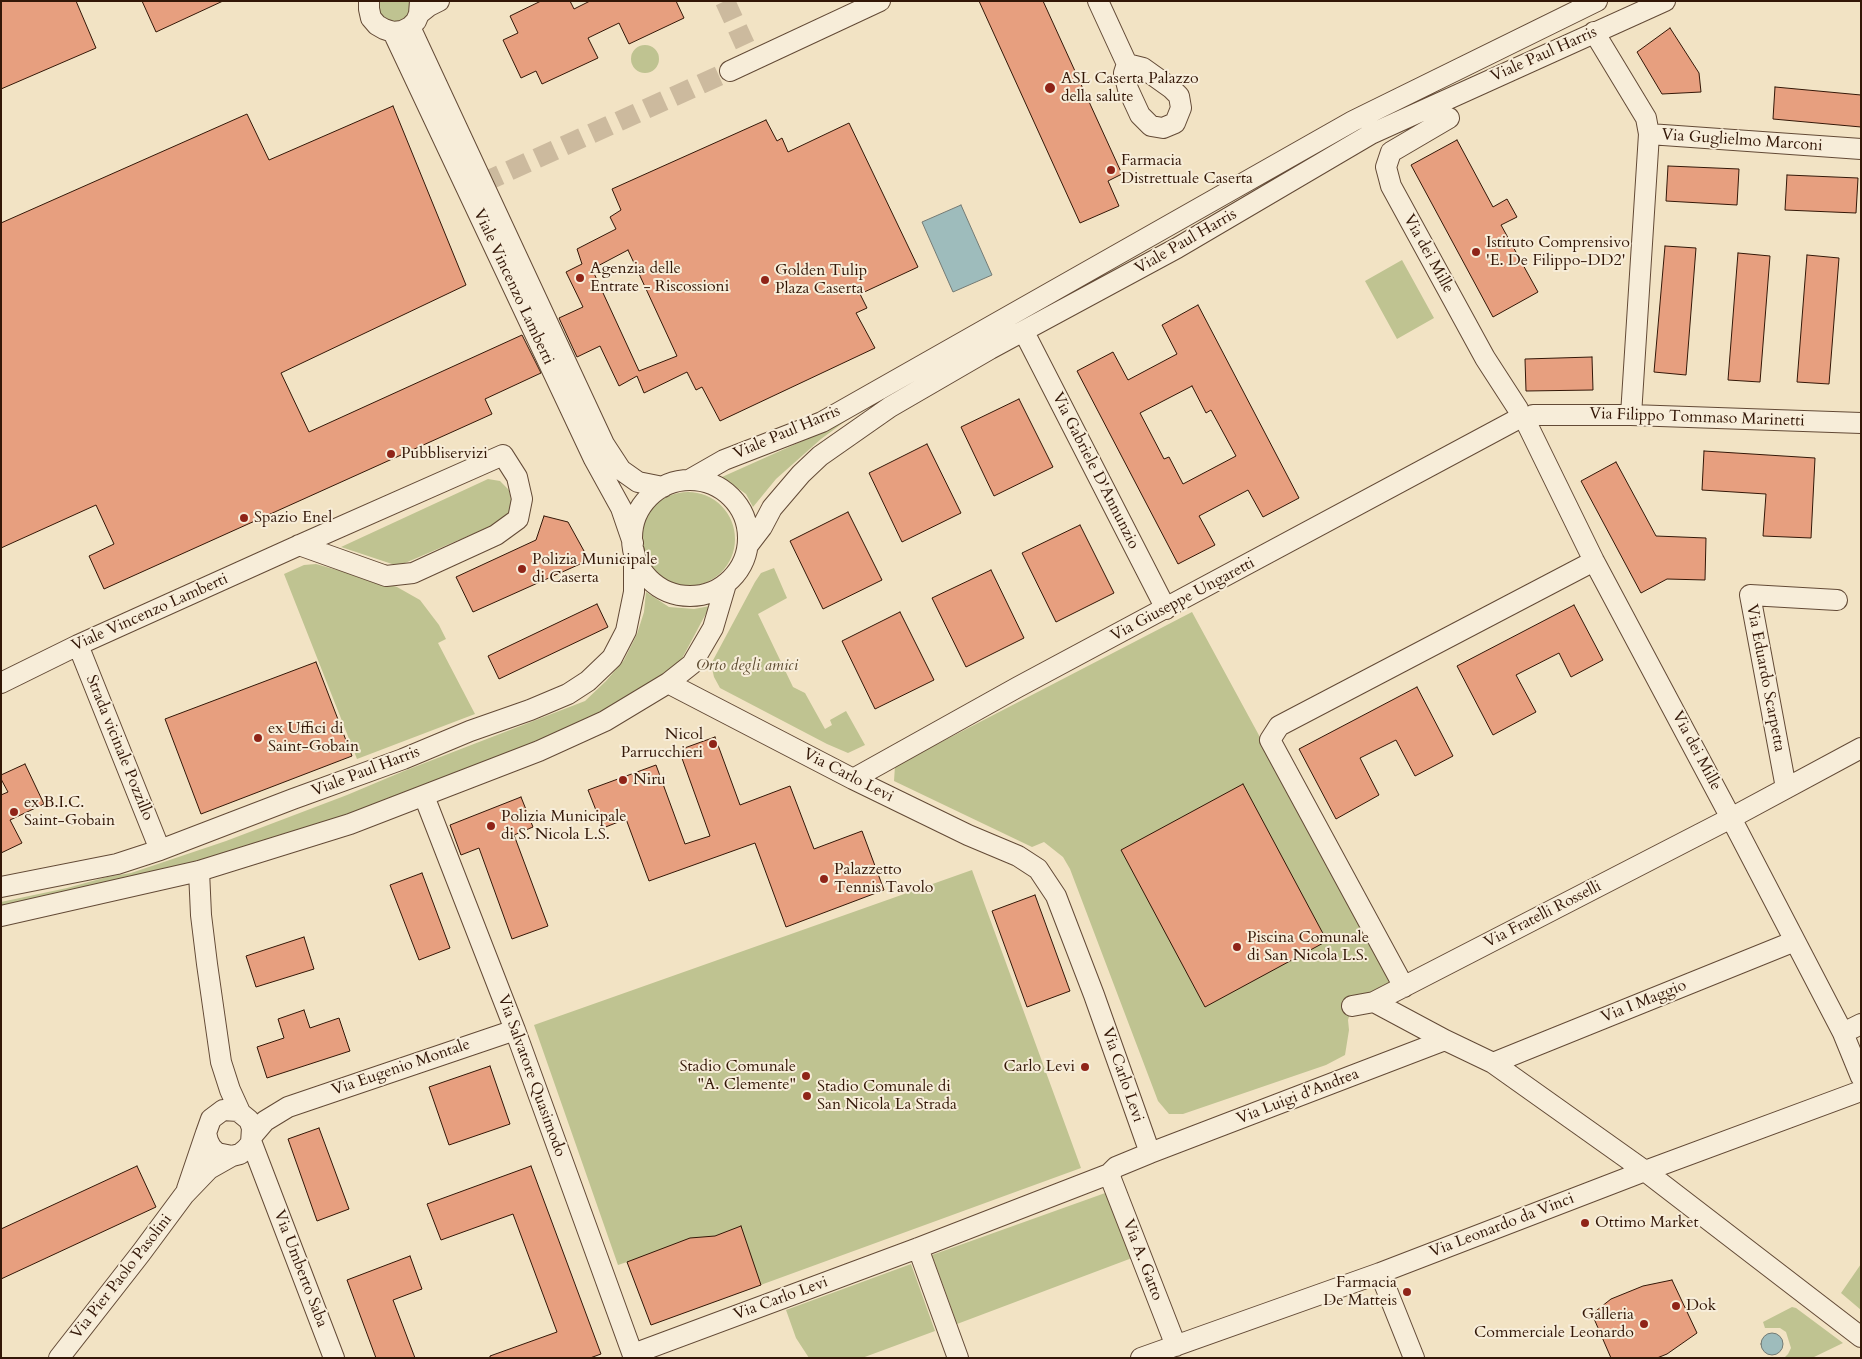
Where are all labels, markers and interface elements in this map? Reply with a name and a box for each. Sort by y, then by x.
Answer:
street label: Viale Paul Harris [1488,23,1600,87]
place label: ASL Caserta Palazzo della salute [1061,69,1199,107]
marker: ASL Caserta Palazzo della salute [1043,81,1057,95]
street label: Via Guglielmo Marconi [1661,126,1823,156]
place label: Farmacia Distrettuale Caserta [1121,151,1253,189]
marker: Farmacia Distrettuale Caserta [1105,164,1117,176]
street label: Viale Paul Harris [1132,205,1240,279]
street label: Viale Vincenzo Lamberti [469,206,557,368]
street label: Via dei Mille [1399,211,1457,297]
place label: Istituto Comprensivo 'E. De Filippo-DD2' [1486,233,1630,271]
marker: Istituto Comprensivo 'E. De Filippo-DD2' [1470,246,1482,258]
place label: Agenzia delle Entrate - Riscossioni [590,259,729,297]
place label: Golden Tulip Plaza Caserta [775,261,867,299]
marker: Agenzia delle Entrate - Riscossioni [574,272,586,284]
marker: Golden Tulip Plaza Caserta [759,274,771,286]
street label: Via Gabriele D'Annunzio [1047,389,1143,553]
street label: Viale Paul Harris [731,402,843,464]
street label: Via Filippo Tommaso Marinetti [1589,405,1805,431]
place label: Pubbliservizi [401,444,488,464]
marker: Pubbliservizi [385,448,397,460]
place label: Spazio Enel [254,508,332,528]
marker: Spazio Enel [238,512,250,524]
place label: Polizia Municipale di Caserta [532,550,658,588]
street label: Via Giuseppe Ungaretti [1108,554,1258,646]
marker: Polizia Municipale di Caserta [516,563,528,575]
street label: Viale Vincenzo Lamberti [69,570,231,656]
street label: Via Eduardo Scarpetta [1741,603,1789,753]
park label: Orto degli amici [696,656,798,676]
street label: Strada vicinale Pozzillo [81,672,157,824]
street label: Via dei Mille [1667,708,1725,794]
place label: ex Uffici di Saint-Gobain [268,719,359,757]
place label: Nicol Parrucchieri [621,725,703,763]
marker: ex Uffici di Saint-Gobain [252,732,264,744]
marker: Nicol Parrucchieri [707,738,719,750]
street label: Viale Paul Harris [309,743,423,801]
street label: Via Carlo Levi [800,745,896,807]
place label: Niru [633,770,666,790]
marker: Niru [617,774,629,786]
place label: ex B.I.C. Saint-Gobain [24,793,115,831]
marker: ex B.I.C. Saint-Gobain [8,806,20,818]
place label: Polizia Municipale di S. Nicola L.S. [501,807,627,845]
marker: Polizia Municipale di S. Nicola L.S. [485,820,497,832]
place label: Palazzetto Tennis Tavolo [834,860,933,898]
marker: Palazzetto Tennis Tavolo [818,873,830,885]
street label: Via Fratelli Rosselli [1481,877,1605,953]
place label: Piscina Comunale di San Nicola L.S. [1247,928,1369,966]
marker: Piscina Comunale di San Nicola L.S. [1231,941,1243,953]
street label: Via I Maggio [1599,976,1689,1028]
street label: Via Salvatore Quasimodo [493,992,569,1160]
street label: Via Carlo Levi [1097,1025,1147,1125]
street label: Via Eugenio Montale [329,1035,473,1101]
place label: Stadio Comunale "A. Clemente" [680,1057,796,1095]
place label: Carlo Levi [1003,1057,1075,1077]
marker: Carlo Levi [1079,1061,1091,1073]
street label: Via Luigi d'Andrea [1234,1065,1362,1129]
marker: Stadio Comunale "A. Clemente" [800,1070,812,1082]
place label: Stadio Comunale di San Nicola La Strada [817,1077,957,1115]
marker: Stadio Comunale di San Nicola La Strada [801,1090,813,1102]
street label: Via Leonardo da Vinci [1427,1190,1577,1262]
street label: Via Umberto Saba [269,1208,331,1330]
street label: Via Pier Paolo Pasolini [67,1211,177,1343]
place label: Ottimo Market [1595,1213,1699,1233]
street label: Via A. Gatto [1118,1217,1166,1303]
marker: Ottimo Market [1579,1217,1591,1229]
street label: Via Carlo Levi [731,1273,831,1325]
place label: Farmacia De Matteis [1323,1273,1397,1311]
marker: Farmacia De Matteis [1401,1286,1413,1298]
place label: Dok [1686,1296,1716,1316]
marker: Dok [1670,1300,1682,1312]
place label: Galleria Commerciale Leonardo [1474,1305,1634,1343]
marker: Galleria Commerciale Leonardo [1638,1318,1650,1330]

